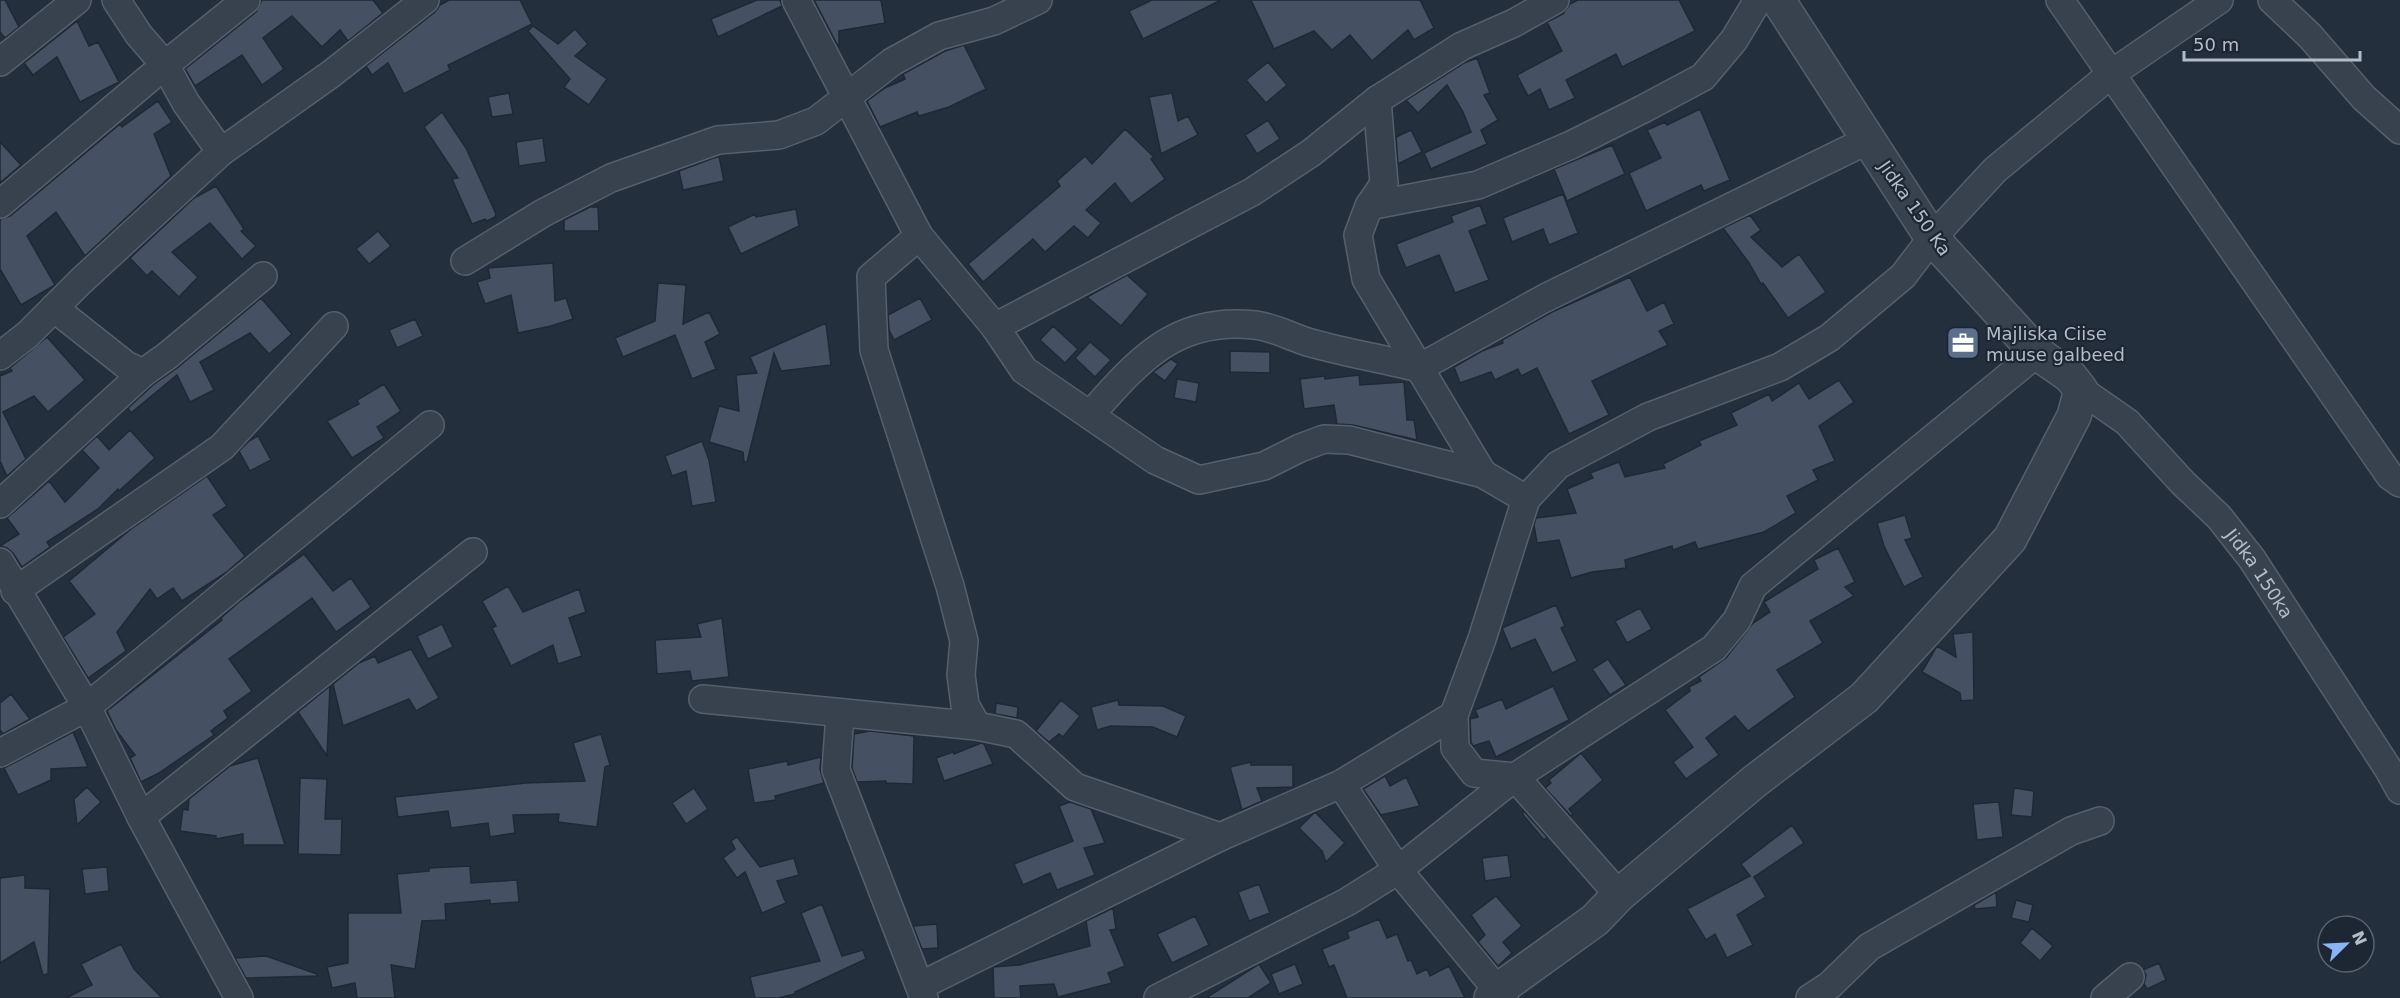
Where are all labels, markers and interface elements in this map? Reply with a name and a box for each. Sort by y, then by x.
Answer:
scale bar [2184,24,2360,62]
text: 50 m [2193,34,2239,55]
street label: Jidka 150 Ka [1874,156,1955,260]
place label: Majliska Ciise muuse galbeed [1986,323,2125,365]
office icon: Majliska Ciise muuse galbeed [1945,325,1981,361]
street label: Jidka 150ka [2221,524,2298,622]
north arrow [2316,914,2376,974]
text: N [2348,928,2371,948]

